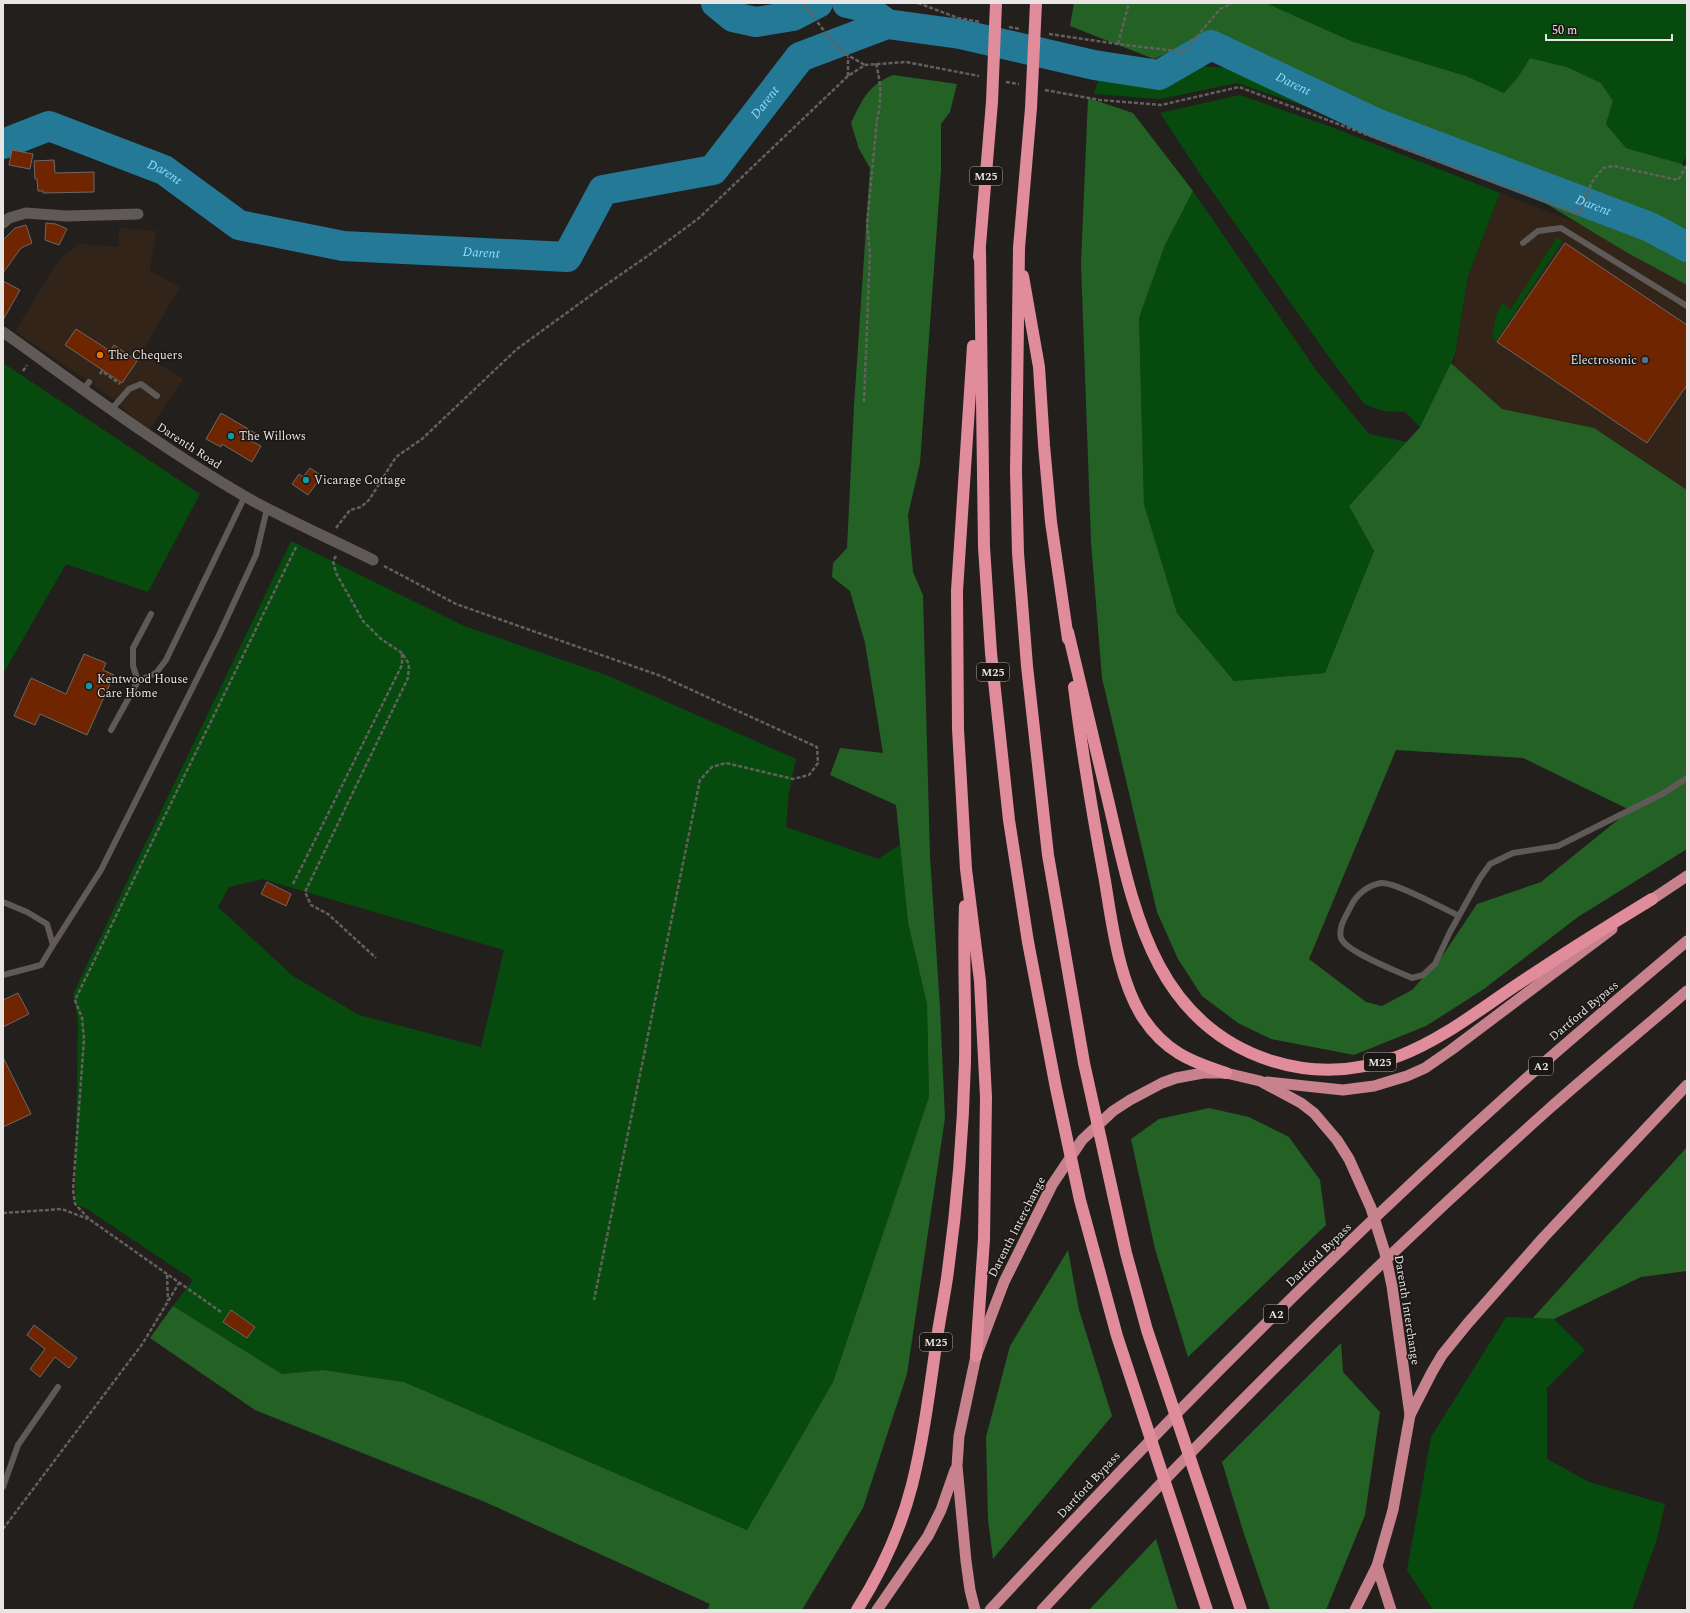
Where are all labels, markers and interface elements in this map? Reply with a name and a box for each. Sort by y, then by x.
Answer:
scale bar [1546,16,1672,42]
text: 50 m [1552,21,1577,40]
water label: Darent [1272,67,1315,101]
water label: Darent [746,81,785,123]
water label: Darent [144,155,187,190]
road number: M25 [970,167,1002,185]
water label: Darent [1572,190,1615,222]
water label: Darent [462,242,501,264]
place label: The Chequers [108,346,183,365]
marker: The Chequers [95,350,105,360]
place label: Electrosonic [1570,351,1637,370]
marker: Electrosonic [1640,355,1650,365]
street label: Darenth Road [153,418,225,474]
place label: The Willows [239,427,306,446]
marker: The Willows [226,431,236,441]
place label: Vicarage Cottage [314,471,406,490]
marker: Vicarage Cottage [301,475,311,485]
road number: M25 [977,663,1009,681]
place label: Kentwood House Care Home [97,670,188,703]
marker: Kentwood House Care Home [84,681,94,691]
street label: Dartford Bypass [1545,976,1623,1046]
road number: M25 [1364,1053,1396,1071]
road number: A2 [1529,1057,1553,1075]
street label: Darenth Interchange [983,1173,1051,1281]
street label: Dartford Bypass [1282,1218,1356,1292]
street label: Darenth Interchange [1389,1254,1425,1367]
road number: A2 [1264,1305,1288,1323]
road number: M25 [920,1333,952,1351]
street label: Dartford Bypass [1053,1447,1125,1523]

